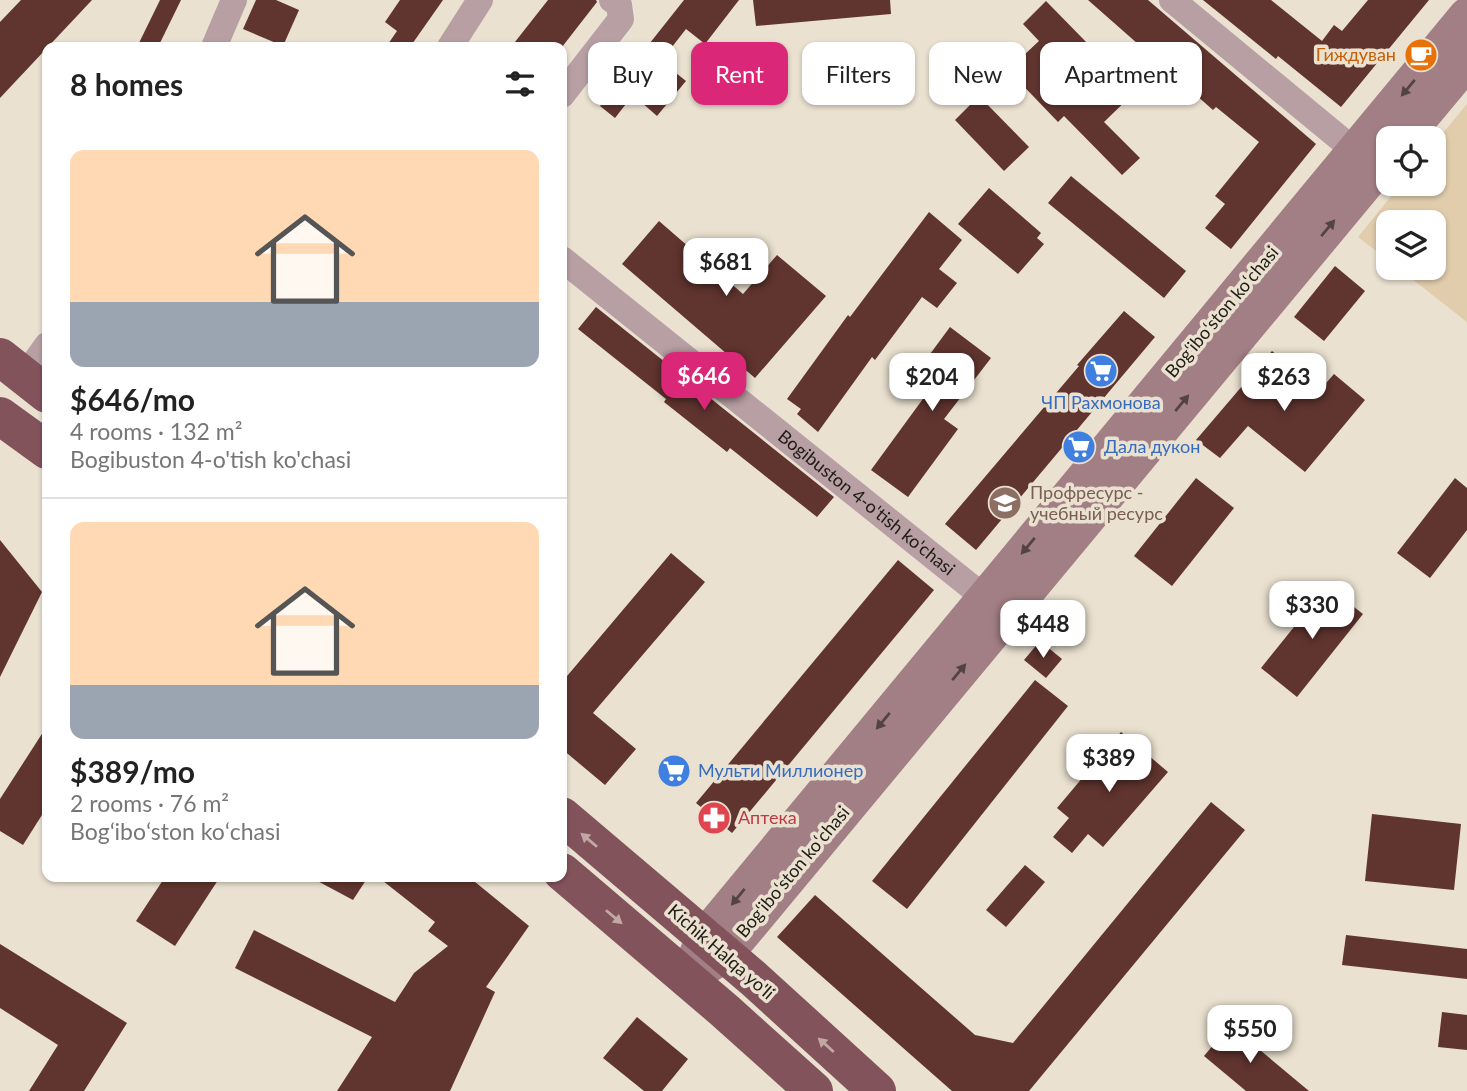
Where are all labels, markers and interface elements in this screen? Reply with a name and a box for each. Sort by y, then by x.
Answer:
cafe icon: Гиждуван [1402,36,1440,74]
chip: Buy [588,42,677,105]
chip: Rent [691,42,788,105]
chip: Filters [802,42,915,105]
chip: New [929,42,1026,105]
chip: Apartment [1040,42,1202,105]
place label: Гиждуван [1316,43,1396,65]
icon: filters [501,65,539,103]
text: 8 homes [70,66,183,102]
one-way arrow [1401,79,1416,96]
map controls [1376,126,1446,280]
button: locate [1376,126,1446,196]
icon: home [242,196,368,322]
button: layers [1376,210,1446,280]
one-way arrow [1320,220,1335,237]
pin: $681 [685,238,767,298]
street label: Bogʻiboʻston koʻchasi [1160,241,1283,382]
text: $681 [699,247,753,275]
pin: $646 [663,352,745,412]
supermarket icon: ЧП Рахмонова [1082,352,1120,390]
pin: $204 [891,354,973,413]
pin: $263 [1243,354,1325,413]
text: $646 [677,361,731,389]
text: $204 [905,362,959,390]
text: $263 [1257,362,1311,390]
text: $646/mo [70,381,195,417]
place label: ЧП Рахмонова [1041,391,1161,413]
one-way arrow [1175,395,1190,413]
text: 4 rooms · 132 m² [70,417,242,445]
street label: Bogibuston 4-o'tish ko'chasi [774,425,960,580]
supermarket icon: Дала дукон [1060,428,1098,466]
place label: Дала дукон [1104,435,1200,457]
text: Bogibuston 4-o'tish ko'chasi [70,445,351,473]
place label: Профресурс - учебный ресурс [1030,481,1163,524]
school or university icon: Профресурс - учебный ресурс [986,484,1024,522]
one-way arrow [1021,538,1036,555]
icon: home [242,568,368,694]
pin: $330 [1271,582,1353,641]
text: $330 [1285,590,1339,618]
pin: $448 [1002,600,1084,660]
text: $448 [1016,609,1070,637]
one-way arrow [951,664,966,681]
one-way arrow [876,713,891,730]
pin: $389 [1068,734,1150,794]
text: $389 [1082,743,1136,771]
supermarket icon: Мульти Миллионер [655,752,693,790]
text: $389/mo [70,753,195,789]
place label: Мульти Миллионер [698,759,863,781]
text: 2 rooms · 76 m² [70,789,229,817]
pharmacy icon: Аптека [695,799,733,837]
street label: Bogʻiboʻston koʻchasi [731,801,854,942]
place label: Аптека [738,806,797,828]
text: Bogʻiboʻston koʻchasi [70,817,280,845]
one-way arrow [581,833,598,848]
one-way arrow [731,888,746,905]
street label: Kichik Halqa yo'li [664,899,779,1003]
one-way arrow [605,909,623,924]
pin: $550 [1209,1006,1291,1065]
text: $550 [1223,1014,1277,1042]
one-way arrow [817,1037,835,1053]

